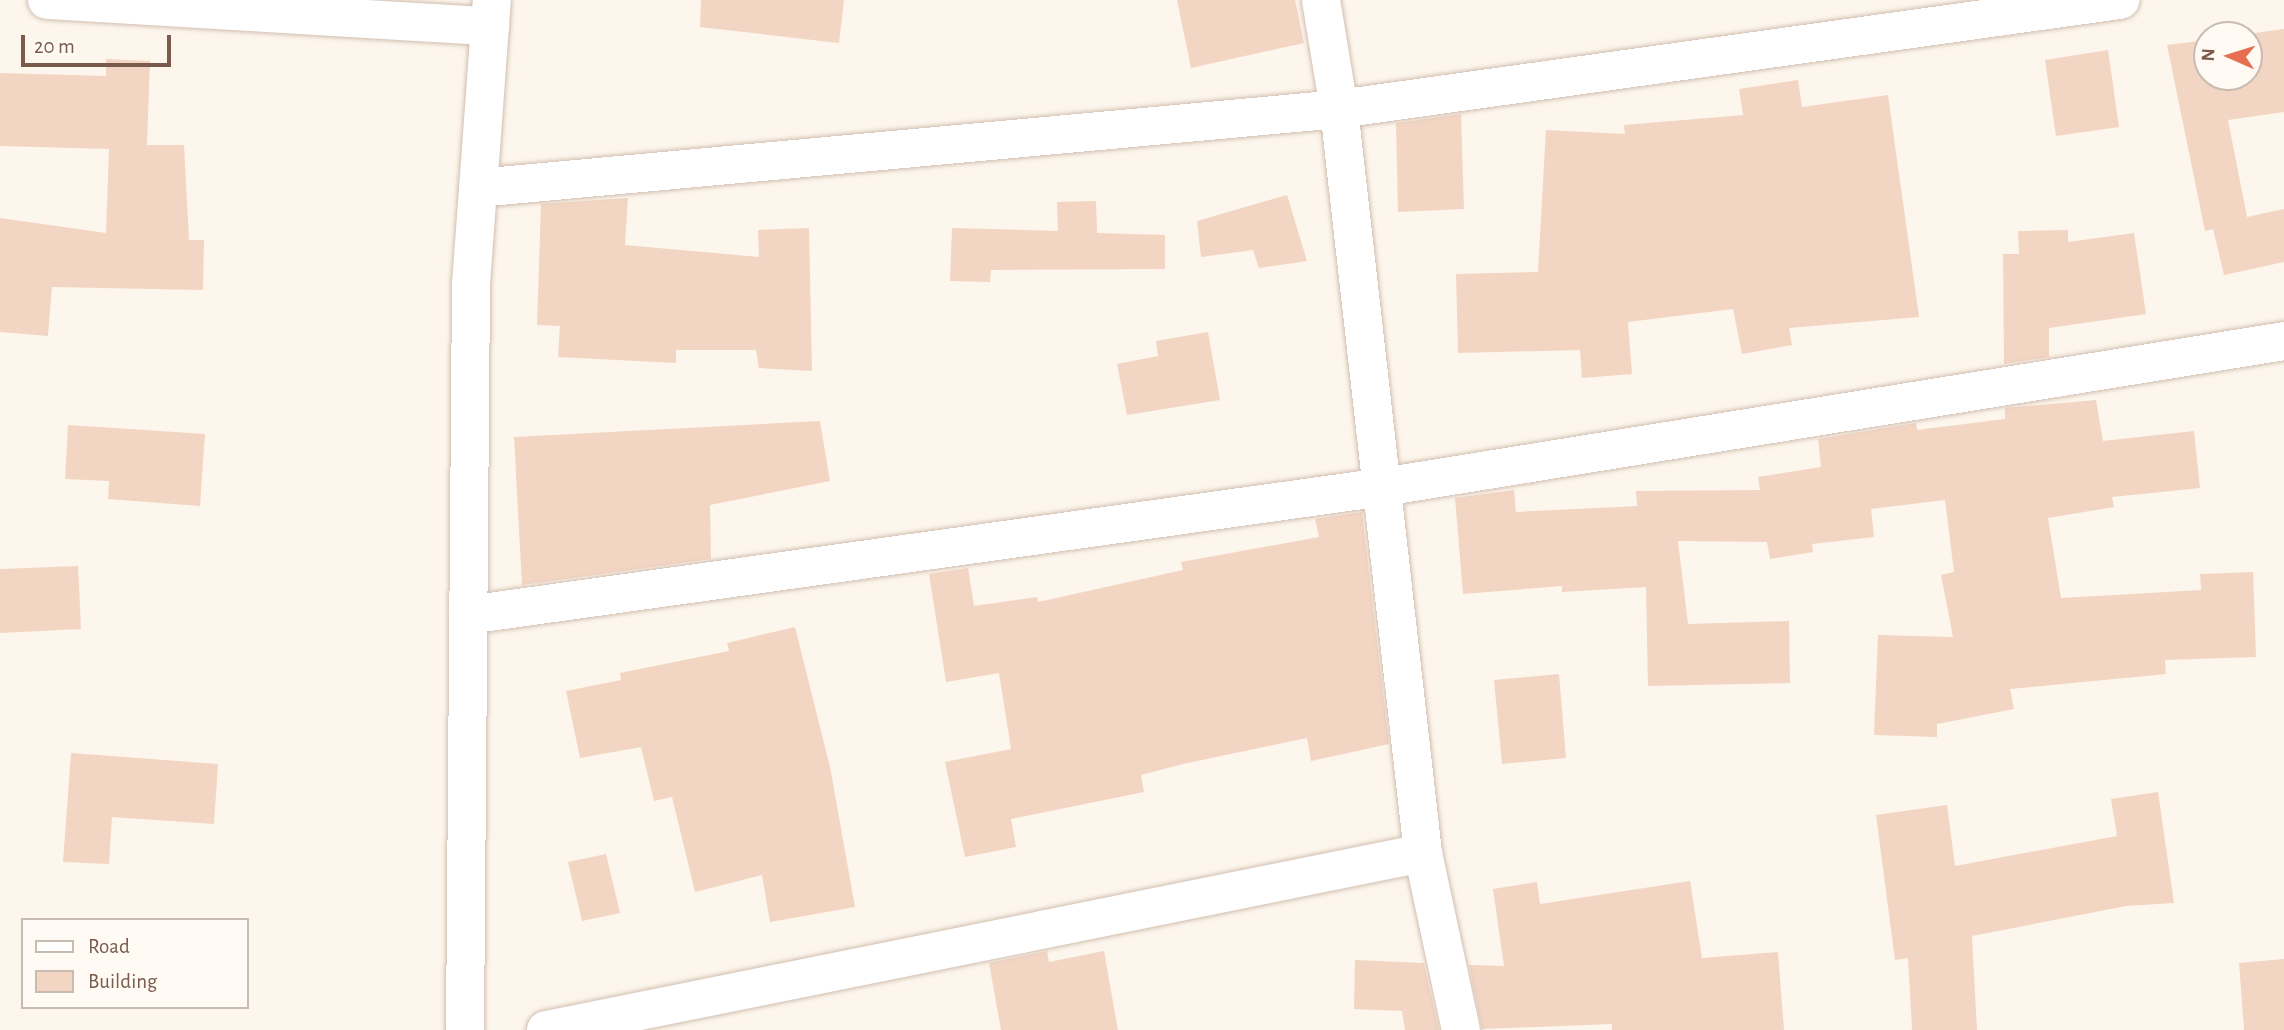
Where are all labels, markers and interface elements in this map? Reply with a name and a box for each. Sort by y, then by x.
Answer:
scale bar [24,21,175,65]
north arrow [2193,21,2263,91]
text: 20 m [34,36,75,57]
text: N [2199,48,2218,62]
legend [21,918,248,1009]
text: Road [88,936,130,957]
text: Building [88,971,157,992]

